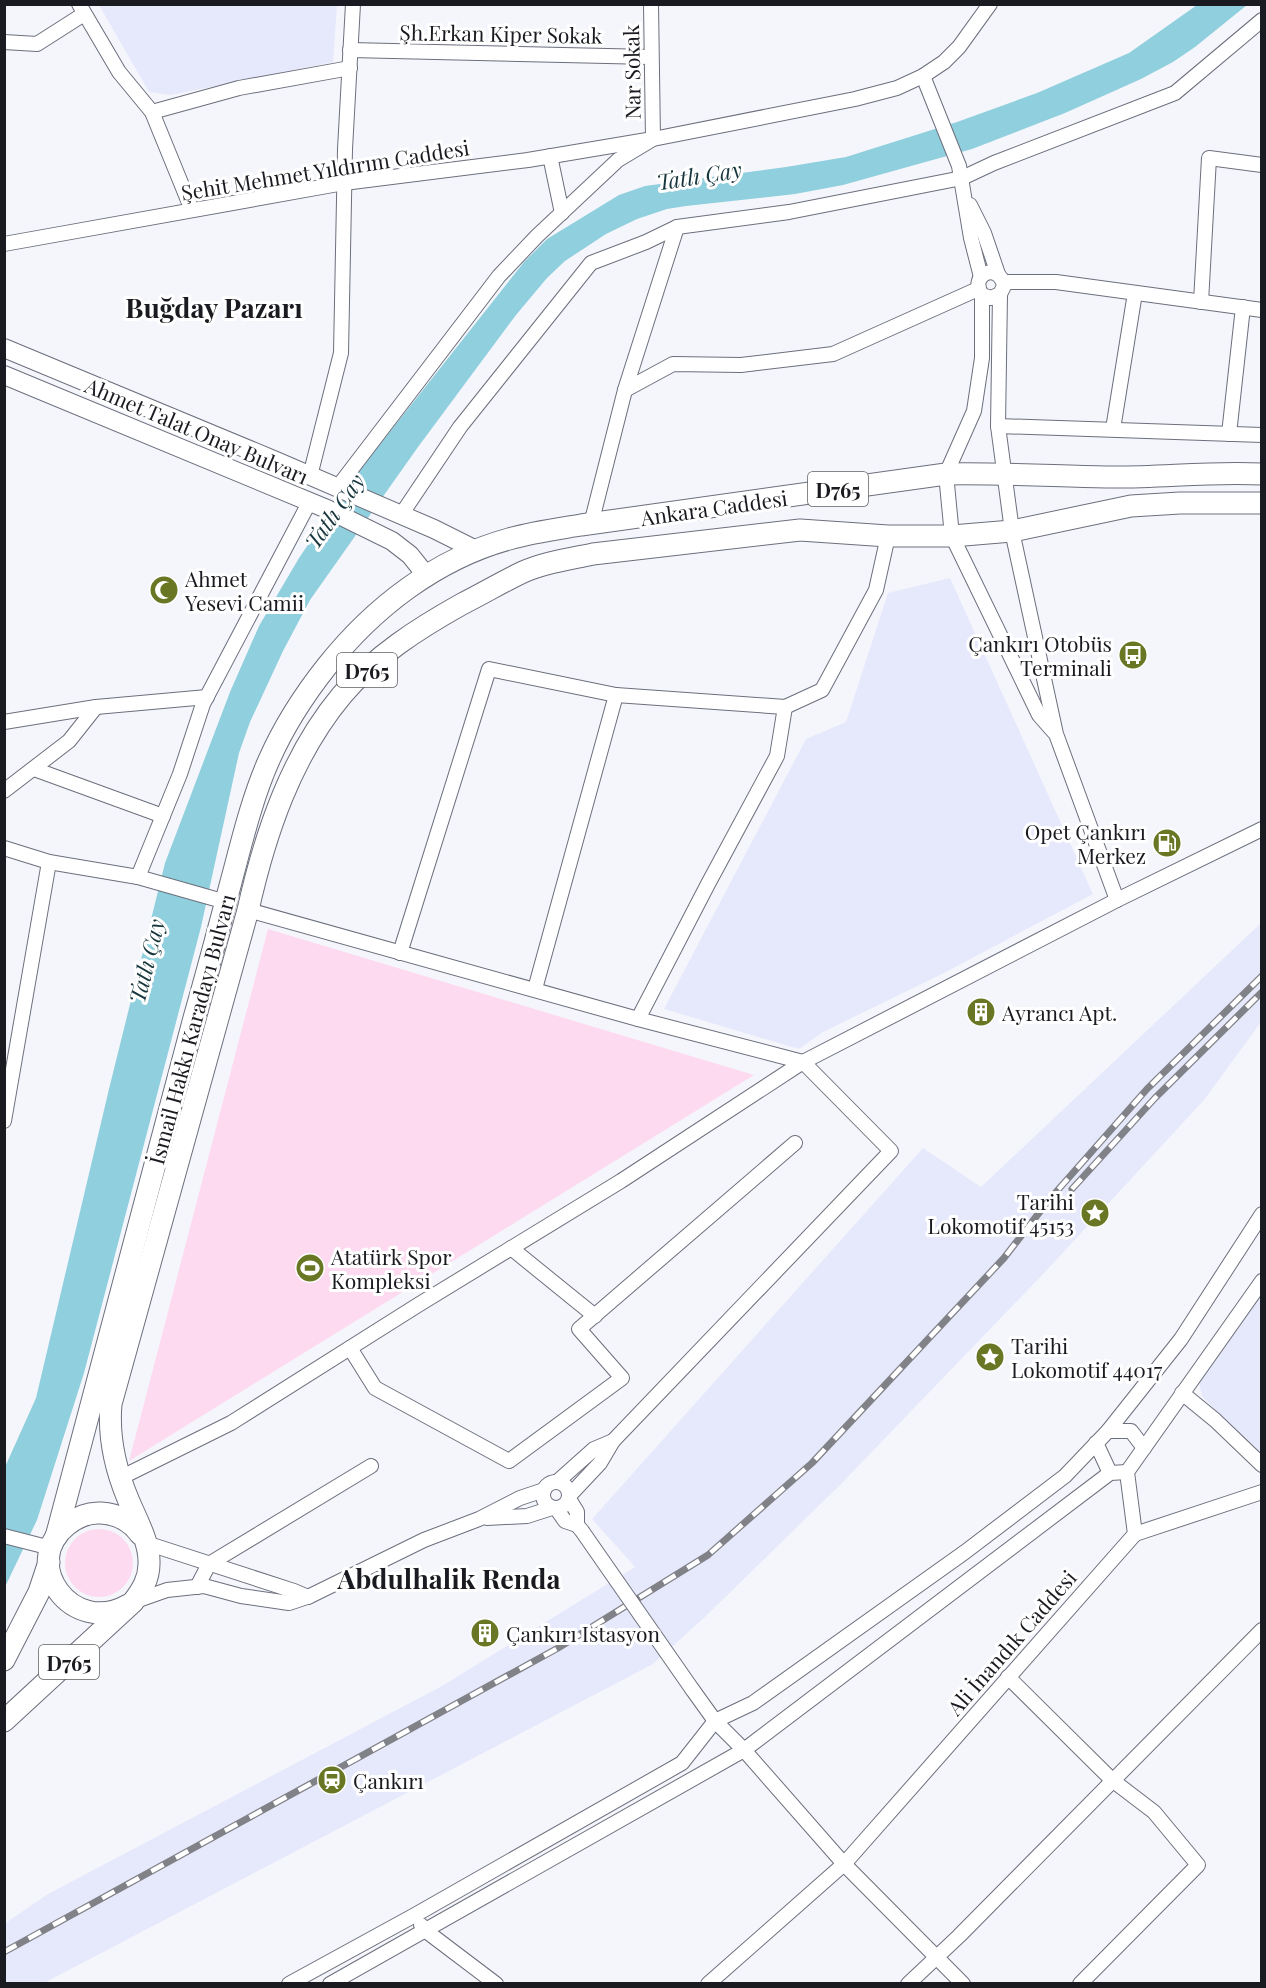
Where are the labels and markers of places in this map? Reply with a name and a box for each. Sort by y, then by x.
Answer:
place label: Ahmet Yesevi Camii [184,564,304,616]
mosque icon: Ahmet Yesevi Camii [148,574,180,606]
place label: Çankırı Otobüs Terminali [968,629,1112,681]
bus stop icon: Çankırı Otobüs Terminali [1117,639,1149,671]
place label: Opet Çankırı Merkez [1025,817,1146,869]
fuel station icon: Opet Çankırı Merkez [1151,827,1183,859]
building icon: Ayrancı Apt. [965,996,997,1028]
place label: Ayrancı Apt. [1001,998,1117,1026]
place label: Tarihi Lokomotif 45153 [928,1187,1074,1239]
place icon: Tarihi Lokomotif 45153 [1079,1197,1111,1229]
place label: Atatürk Spor Kompleksi [330,1242,452,1294]
sports icon: Atatürk Spor Kompleksi [294,1252,326,1284]
place label: Tarihi Lokomotif 44017 [1011,1331,1163,1383]
place icon: Tarihi Lokomotif 44017 [974,1341,1006,1373]
building icon: Çankırı Istasyon [469,1617,501,1649]
place label: Çankırı Istasyon [506,1619,660,1647]
station icon: Çankırı [316,1764,348,1796]
place label: Çankırı [353,1766,424,1794]

